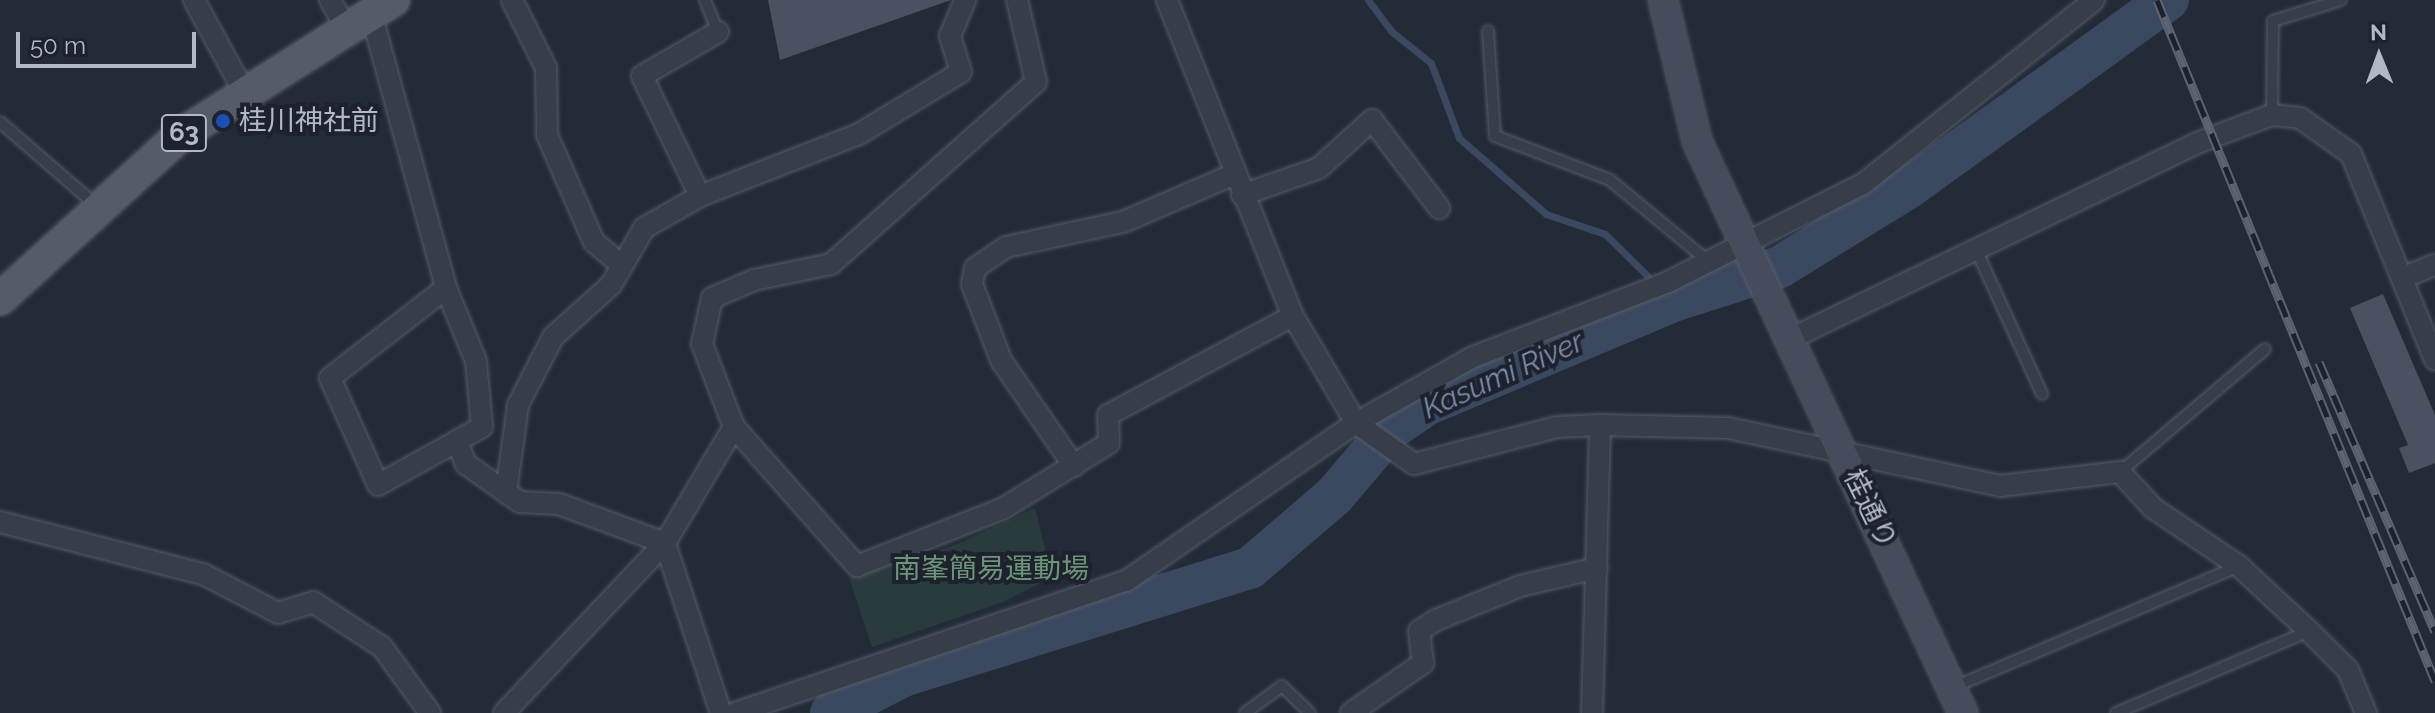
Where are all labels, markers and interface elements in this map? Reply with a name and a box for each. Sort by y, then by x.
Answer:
scale bar [20,16,200,66]
north arrow [2339,16,2419,96]
text: N [2370,19,2387,45]
text: 50 m [30,31,86,60]
place label: 桂川神社前 [239,104,379,138]
road number: 63 [160,111,208,155]
marker: 桂川神社前 [214,112,232,130]
water label: Kasumi River [1417,323,1589,427]
street label: 桂通り [1836,464,1904,554]
park label: 南峯簡易運動場 [893,552,1089,586]

